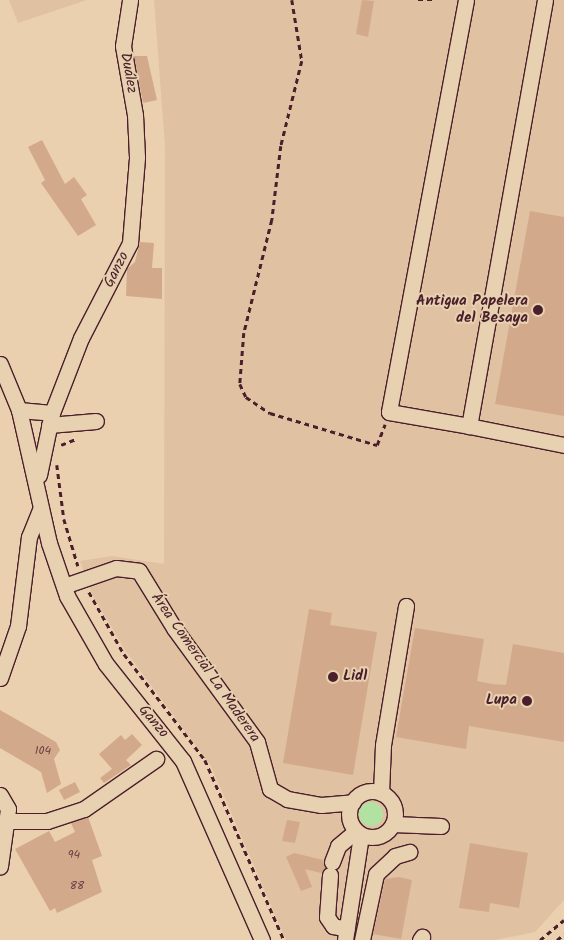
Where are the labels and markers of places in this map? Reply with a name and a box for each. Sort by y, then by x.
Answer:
place label: Antigua Papelera del Besaya [416,292,528,327]
marker: Antigua Papelera del Besaya [532,304,544,316]
place label: Lidl [343,668,367,686]
marker: Lidl [327,671,339,683]
place label: Lupa [486,692,517,710]
marker: Lupa [521,695,533,707]

